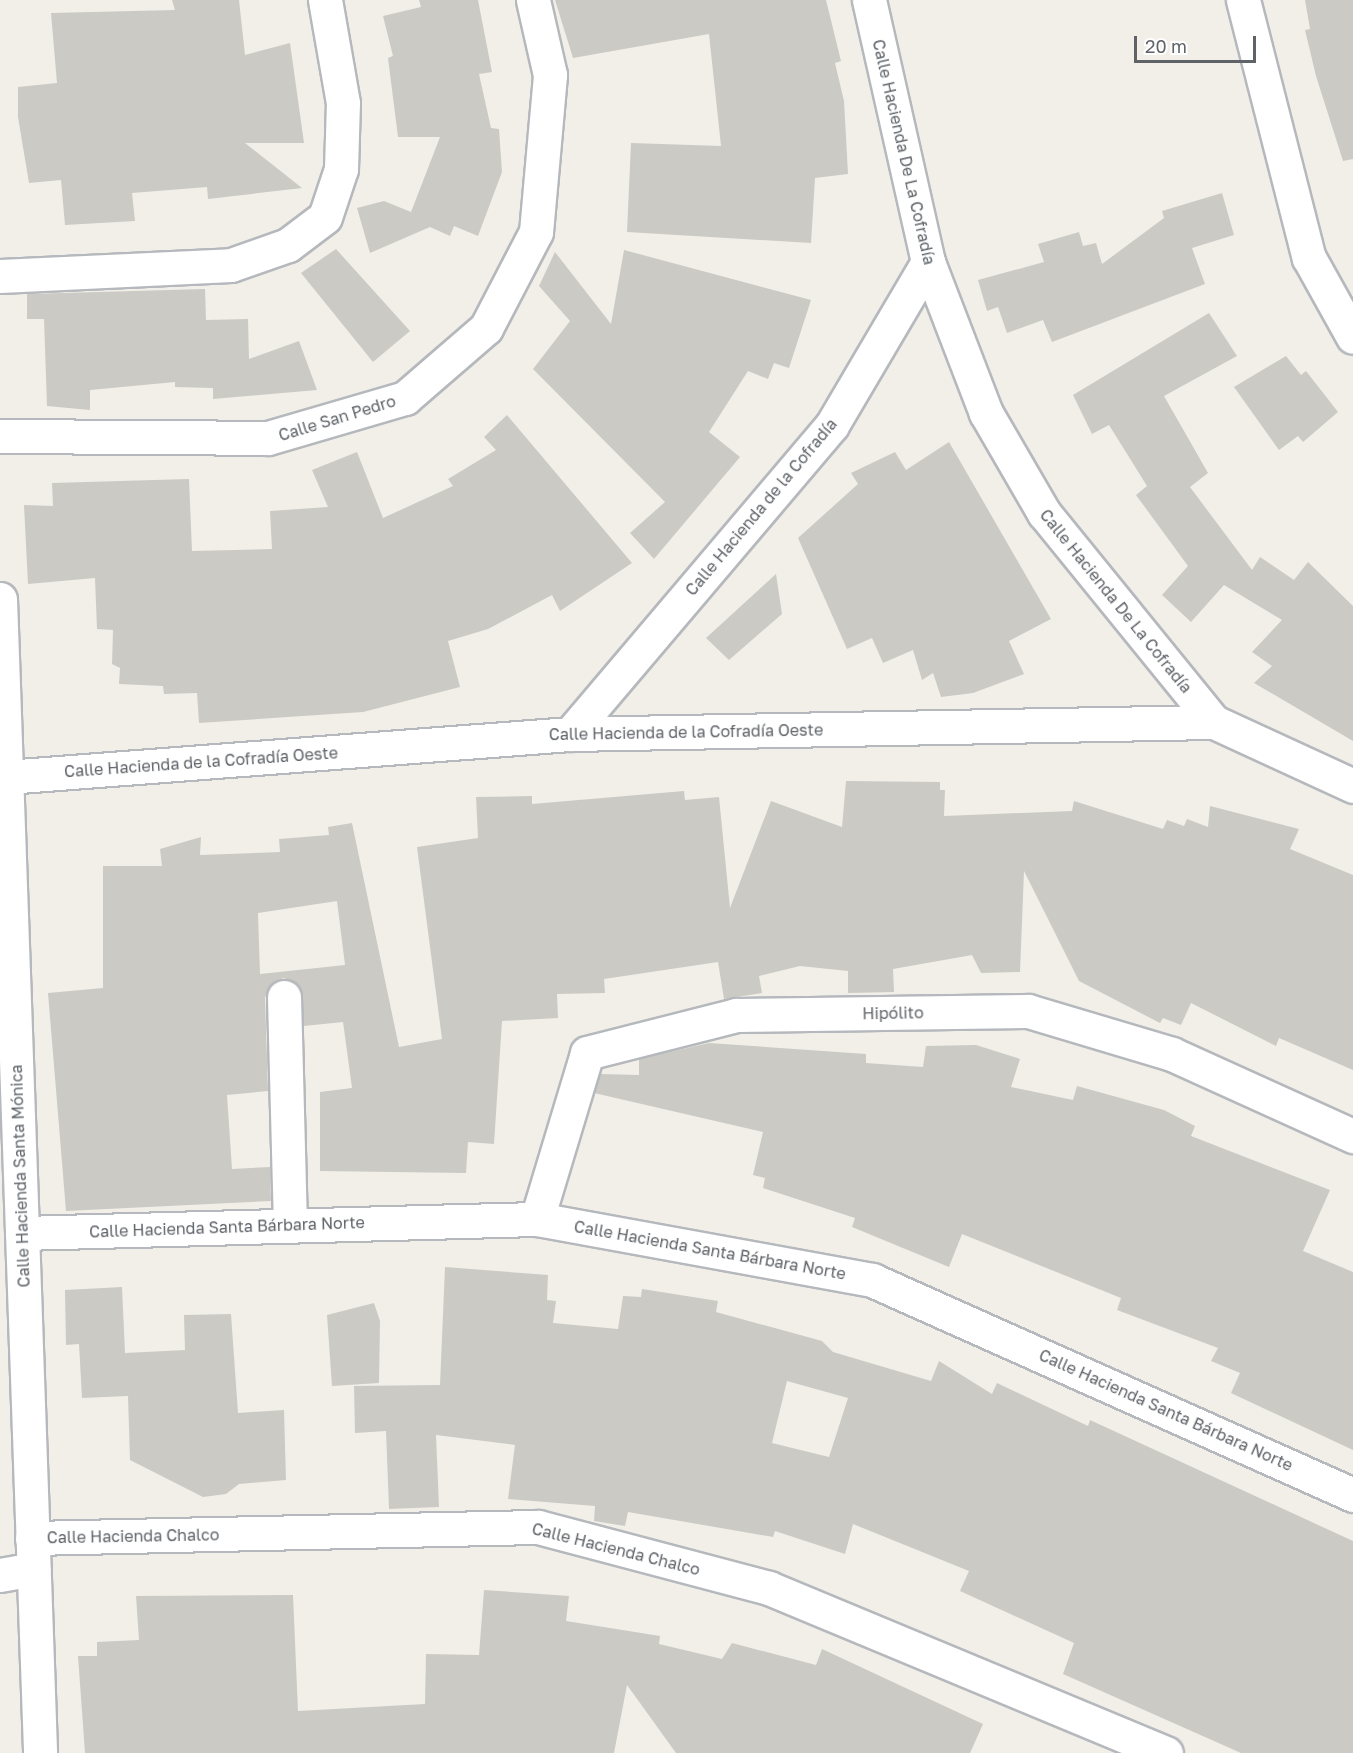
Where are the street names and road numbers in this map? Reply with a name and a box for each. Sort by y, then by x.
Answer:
street label: Calle Hacienda De La Cofradía [869,37,939,267]
street label: Calle San Pedro [276,391,398,445]
street label: Calle Hacienda de la Cofradía [681,415,841,599]
street label: Calle Hacienda De La Cofradía [1036,505,1196,697]
street label: Calle Hacienda de la Cofradía Oeste [549,720,823,744]
street label: Calle Hacienda de la Cofradía Oeste [63,743,339,781]
street label: Hipólito [862,1003,924,1023]
street label: Calle Hacienda Santa Mónica [7,1064,33,1288]
street label: Calle Hacienda Santa Bárbara Norte [89,1213,365,1241]
street label: Calle Hacienda Santa Bárbara Norte [572,1217,848,1283]
street label: Calle Hacienda Santa Bárbara Norte [1036,1345,1296,1475]
street label: Calle Hacienda Chalco [530,1519,702,1579]
street label: Calle Hacienda Chalco [47,1525,219,1547]

